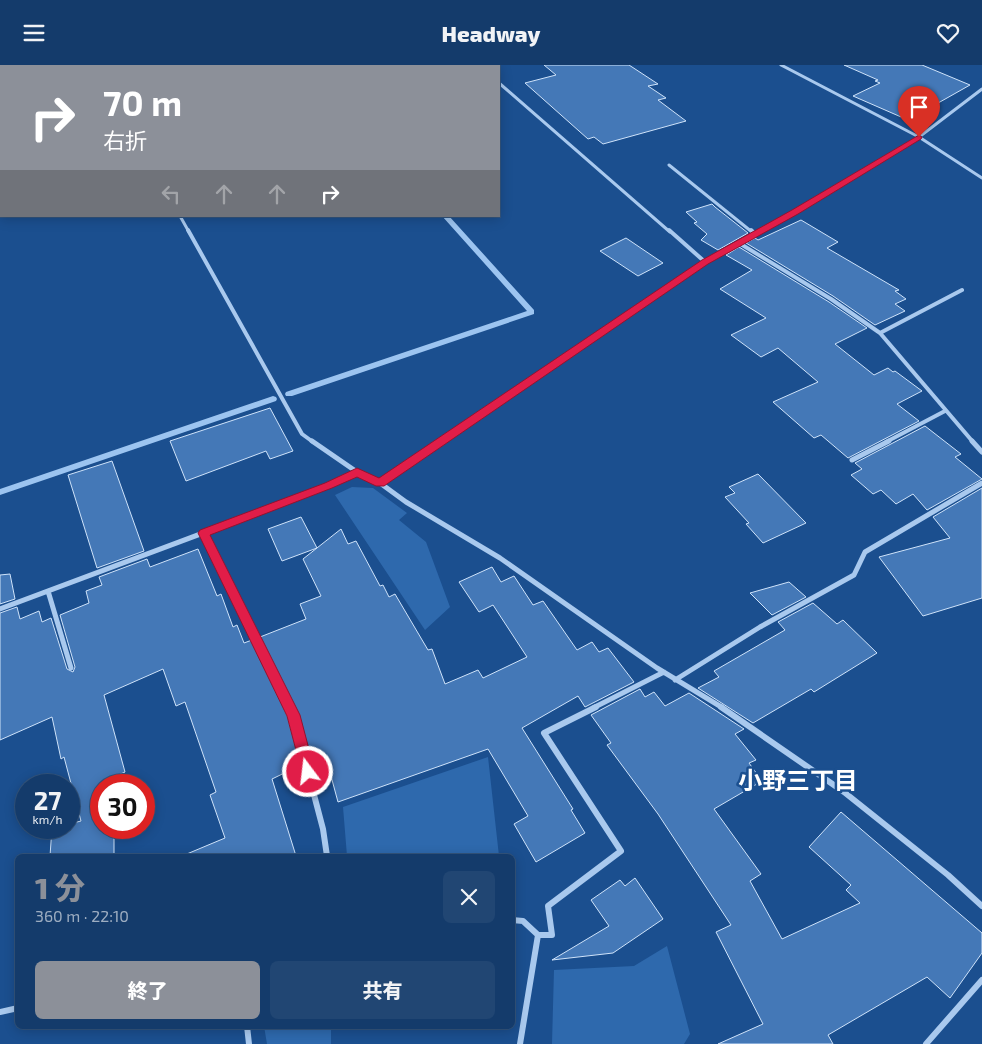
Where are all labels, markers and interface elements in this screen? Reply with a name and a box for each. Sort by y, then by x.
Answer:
icon: menu [20,19,48,47]
icon: heart [934,19,962,47]
text: Headway [442,20,540,46]
text: 70 m [103,81,182,123]
icon: right [20,85,85,150]
pin [898,86,940,137]
icon: arrive [905,93,933,121]
text: 右折 [103,127,147,153]
icon: left [157,180,185,208]
icon: ahead [210,180,238,208]
icon: ahead [263,180,291,208]
icon: right [316,180,344,208]
position arrow [281,745,333,797]
district label: 小野三丁目 [738,765,858,794]
speed limit sign: 30 [90,774,155,839]
text: 27 [34,785,61,815]
text: km/h [33,812,62,826]
text: 1 分 [35,869,85,905]
button: close [443,871,495,923]
text: 360 m · 22:10 [35,906,129,925]
button: 終了 [35,961,260,1019]
button: 共有 [270,961,495,1019]

